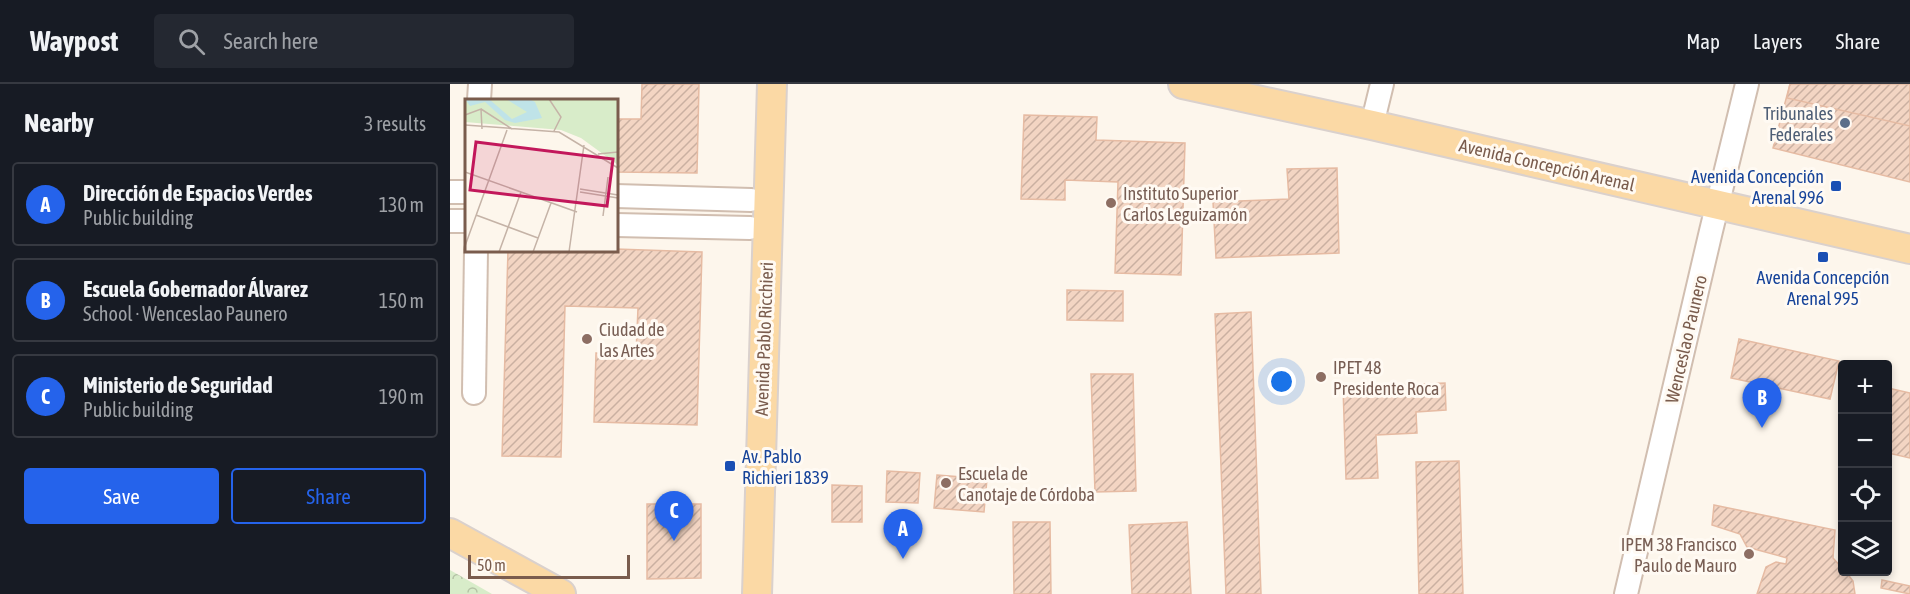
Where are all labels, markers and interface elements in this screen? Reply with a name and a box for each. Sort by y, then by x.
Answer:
search box [154,14,574,68]
text: Waypost [30,25,118,57]
icon: search [175,25,208,58]
text: Search here [223,28,318,54]
text: Map [1686,29,1720,53]
text: Layers [1753,29,1803,53]
text: Share [1836,29,1880,53]
inset map [465,99,618,252]
place label: Tribunales Federales [1763,103,1833,145]
text: Nearby [24,108,94,138]
text: 3 results [364,112,426,135]
marker: Tribunales Federales [1838,116,1852,130]
street label: Avenida Concepción Arenal [1457,135,1637,195]
place label: Avenida Concepción Arenal 996 [1691,166,1824,208]
marker: Avenida Concepción Arenal 996 [1829,179,1843,193]
text: Dirección de Espacios Verdes [83,180,312,206]
place label: Instituto Superior Carlos Leguizamón [1123,183,1247,225]
text: A [41,193,50,216]
text: 130 m [379,193,424,216]
marker: Instituto Superior Carlos Leguizamón [1104,196,1118,210]
text: Public building [83,206,193,229]
marker: Avenida Concepción Arenal 995 [1816,250,1830,264]
street label: Avenida Pablo Ricchieri [751,262,777,416]
place label: Avenida Concepción Arenal 995 [1756,267,1890,309]
street label: Wenceslao Paunero [1661,273,1711,405]
text: Escuela Gobernador Álvarez [83,276,308,302]
text: B [41,289,50,312]
text: 150 m [379,289,424,312]
text: School · Wenceslao Paunero [83,302,288,325]
place label: Ciudad de las Artes [599,319,665,361]
marker: Ciudad de las Artes [580,332,594,346]
place label: IPET 48 Presidente Roca [1333,357,1439,399]
map controls [1838,360,1892,576]
button: + [1838,360,1892,414]
your location [1267,367,1296,396]
marker: IPET 48 Presidente Roca [1314,370,1328,384]
text: Ministerio de Seguridad [83,372,273,398]
pin: B [1742,378,1782,428]
text: C [41,385,50,408]
text: 190 m [379,385,424,408]
text: Public building [83,398,193,421]
button: − [1838,414,1892,468]
place label: Av. Pablo Richieri 1839 [742,446,829,488]
marker: Av. Pablo Richieri 1839 [723,459,737,473]
place label: Escuela de Canotaje de Córdoba [958,463,1095,505]
button: Save [24,468,219,524]
button: Share [231,468,426,524]
button: locate [1838,468,1892,522]
marker: Escuela de Canotaje de Córdoba [939,476,953,490]
pin: C [654,492,694,541]
pin: A [884,510,922,559]
button: layers [1838,522,1892,576]
place label: IPEM 38 Francisco Paulo de Mauro [1621,534,1737,576]
marker: IPEM 38 Francisco Paulo de Mauro [1742,547,1756,561]
scale bar [468,552,630,580]
text: 50 m [477,556,506,574]

